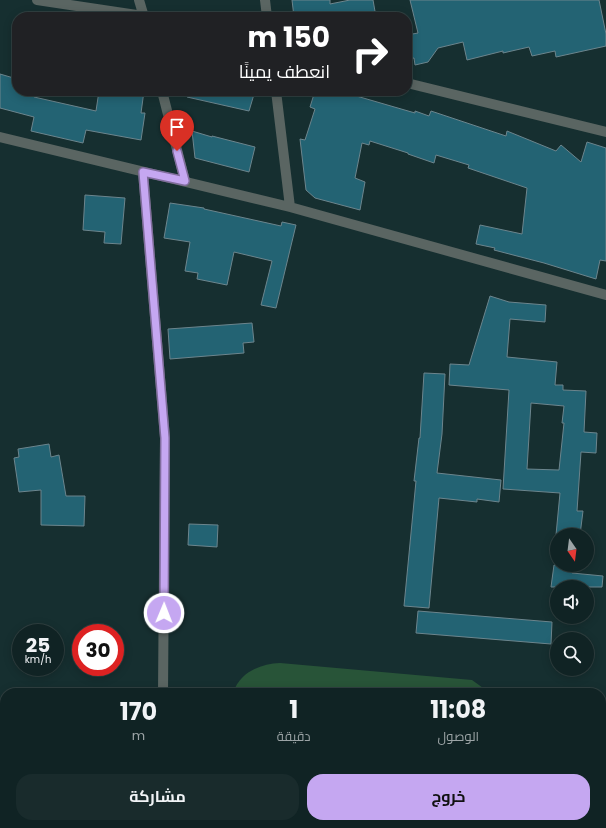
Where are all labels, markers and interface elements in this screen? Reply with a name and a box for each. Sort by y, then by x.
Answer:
text: 150 m [247,18,330,57]
icon: right [344,28,396,80]
text: انعطف يمينًا [239,59,330,84]
pin [160,110,194,151]
icon: arrive [166,116,188,138]
north arrow [550,528,594,572]
map controls [550,528,594,676]
button: sound [550,580,594,624]
position arrow [143,592,185,634]
speed limit sign: 30 [72,624,124,676]
text: 25 [26,631,50,659]
button: search [550,632,594,676]
text: km/h [25,652,51,667]
text: 1 [289,693,298,726]
text: 11:08 [430,693,486,726]
text: 170 [120,695,157,728]
text: m [132,726,145,745]
text: دقيقة [277,727,311,746]
text: الوصول [438,727,479,746]
button: مشاركة [16,774,299,820]
button: خروج [307,774,590,820]

